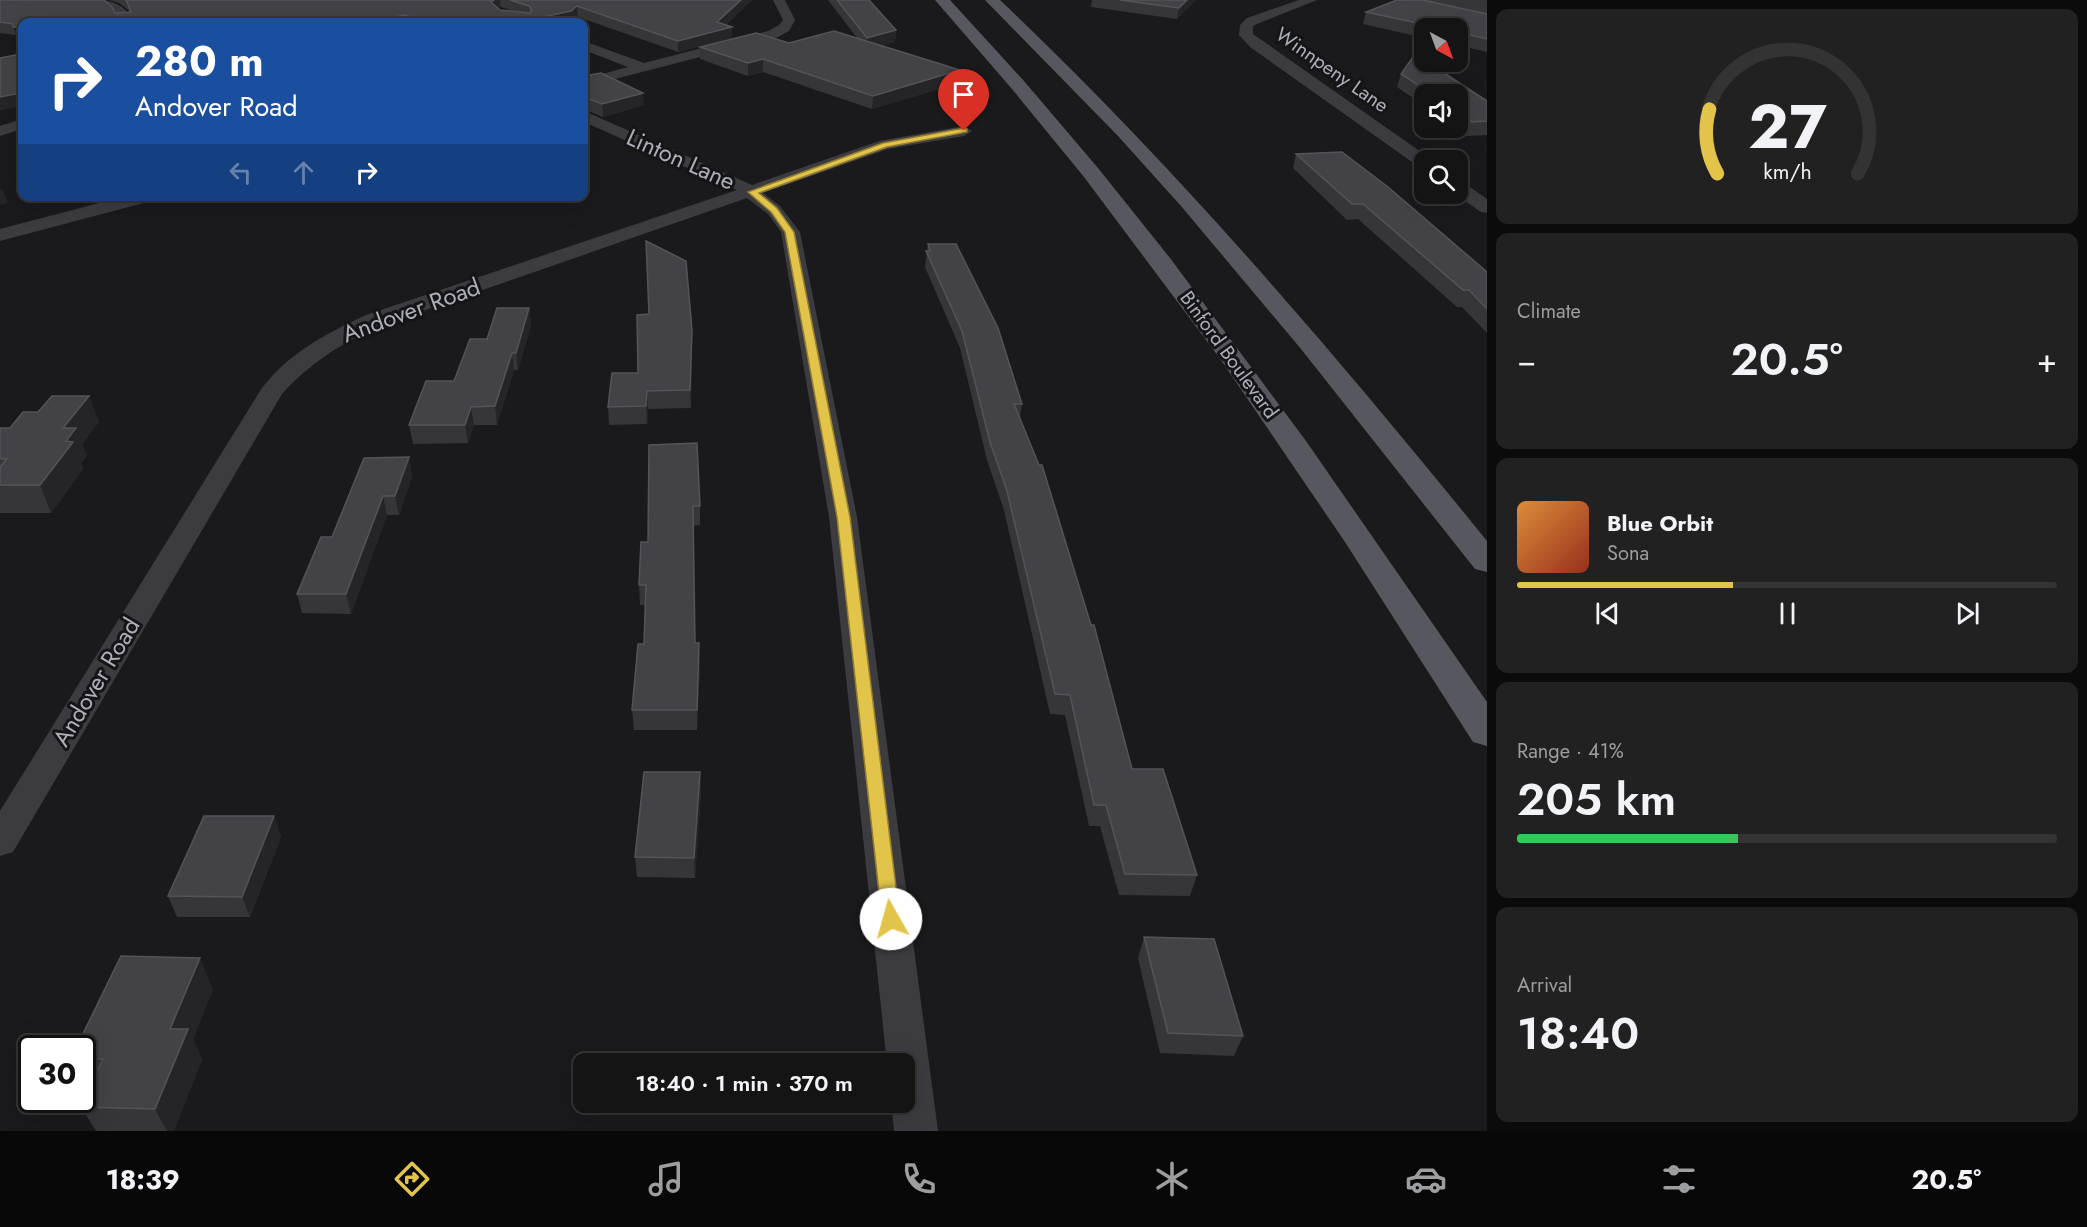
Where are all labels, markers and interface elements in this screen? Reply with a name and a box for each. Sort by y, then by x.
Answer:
north arrow [1414,18,1468,72]
map controls [1414,18,1468,204]
street label: Winnpeny Lane [1269,20,1395,120]
text: 280 m [135,31,264,92]
icon: right [36,42,114,120]
pin [938,69,989,131]
icon: arrive [947,78,980,111]
text: 27 [1748,81,1827,171]
button: sound [1414,84,1468,138]
text: Andover Road [135,87,298,126]
street label: Linton Lane [621,120,741,198]
button: search [1414,150,1468,204]
icon: left [224,156,257,189]
icon: ahead [287,156,320,189]
icon: right [350,156,383,189]
text: km/h [1763,156,1811,187]
street label: Andover Road [337,269,485,351]
street label: Binford Boulevard [1173,285,1285,425]
text: Climate [1517,297,1581,326]
text: 20.5° [1730,327,1843,392]
text: − [1517,337,1536,384]
text: + [2037,337,2057,384]
text: Blue Orbit [1607,507,1713,539]
text: Sona [1607,539,1649,568]
icon: previous [1591,597,1624,630]
icon: pause [1771,597,1804,630]
icon: next [1951,597,1984,630]
street label: Andover Road [44,611,148,753]
text: Range · 41% [1517,737,1624,766]
text: 205 km [1517,767,1676,832]
position arrow [859,887,923,951]
text: Arrival [1517,971,1572,1000]
text: 18:40 [1517,1001,1639,1066]
speed limit sign: 30 [18,1035,96,1113]
text: 18:40 · 1 min · 370 m [635,1067,853,1099]
icon: directions [391,1158,433,1200]
icon: music [645,1158,687,1200]
icon: phone [898,1158,940,1200]
icon: climate [1151,1158,1193,1200]
icon: car [1405,1158,1447,1200]
icon: filters [1658,1158,1700,1200]
text: 18:39 [106,1160,180,1199]
text: 20.5° [1912,1160,1981,1199]

